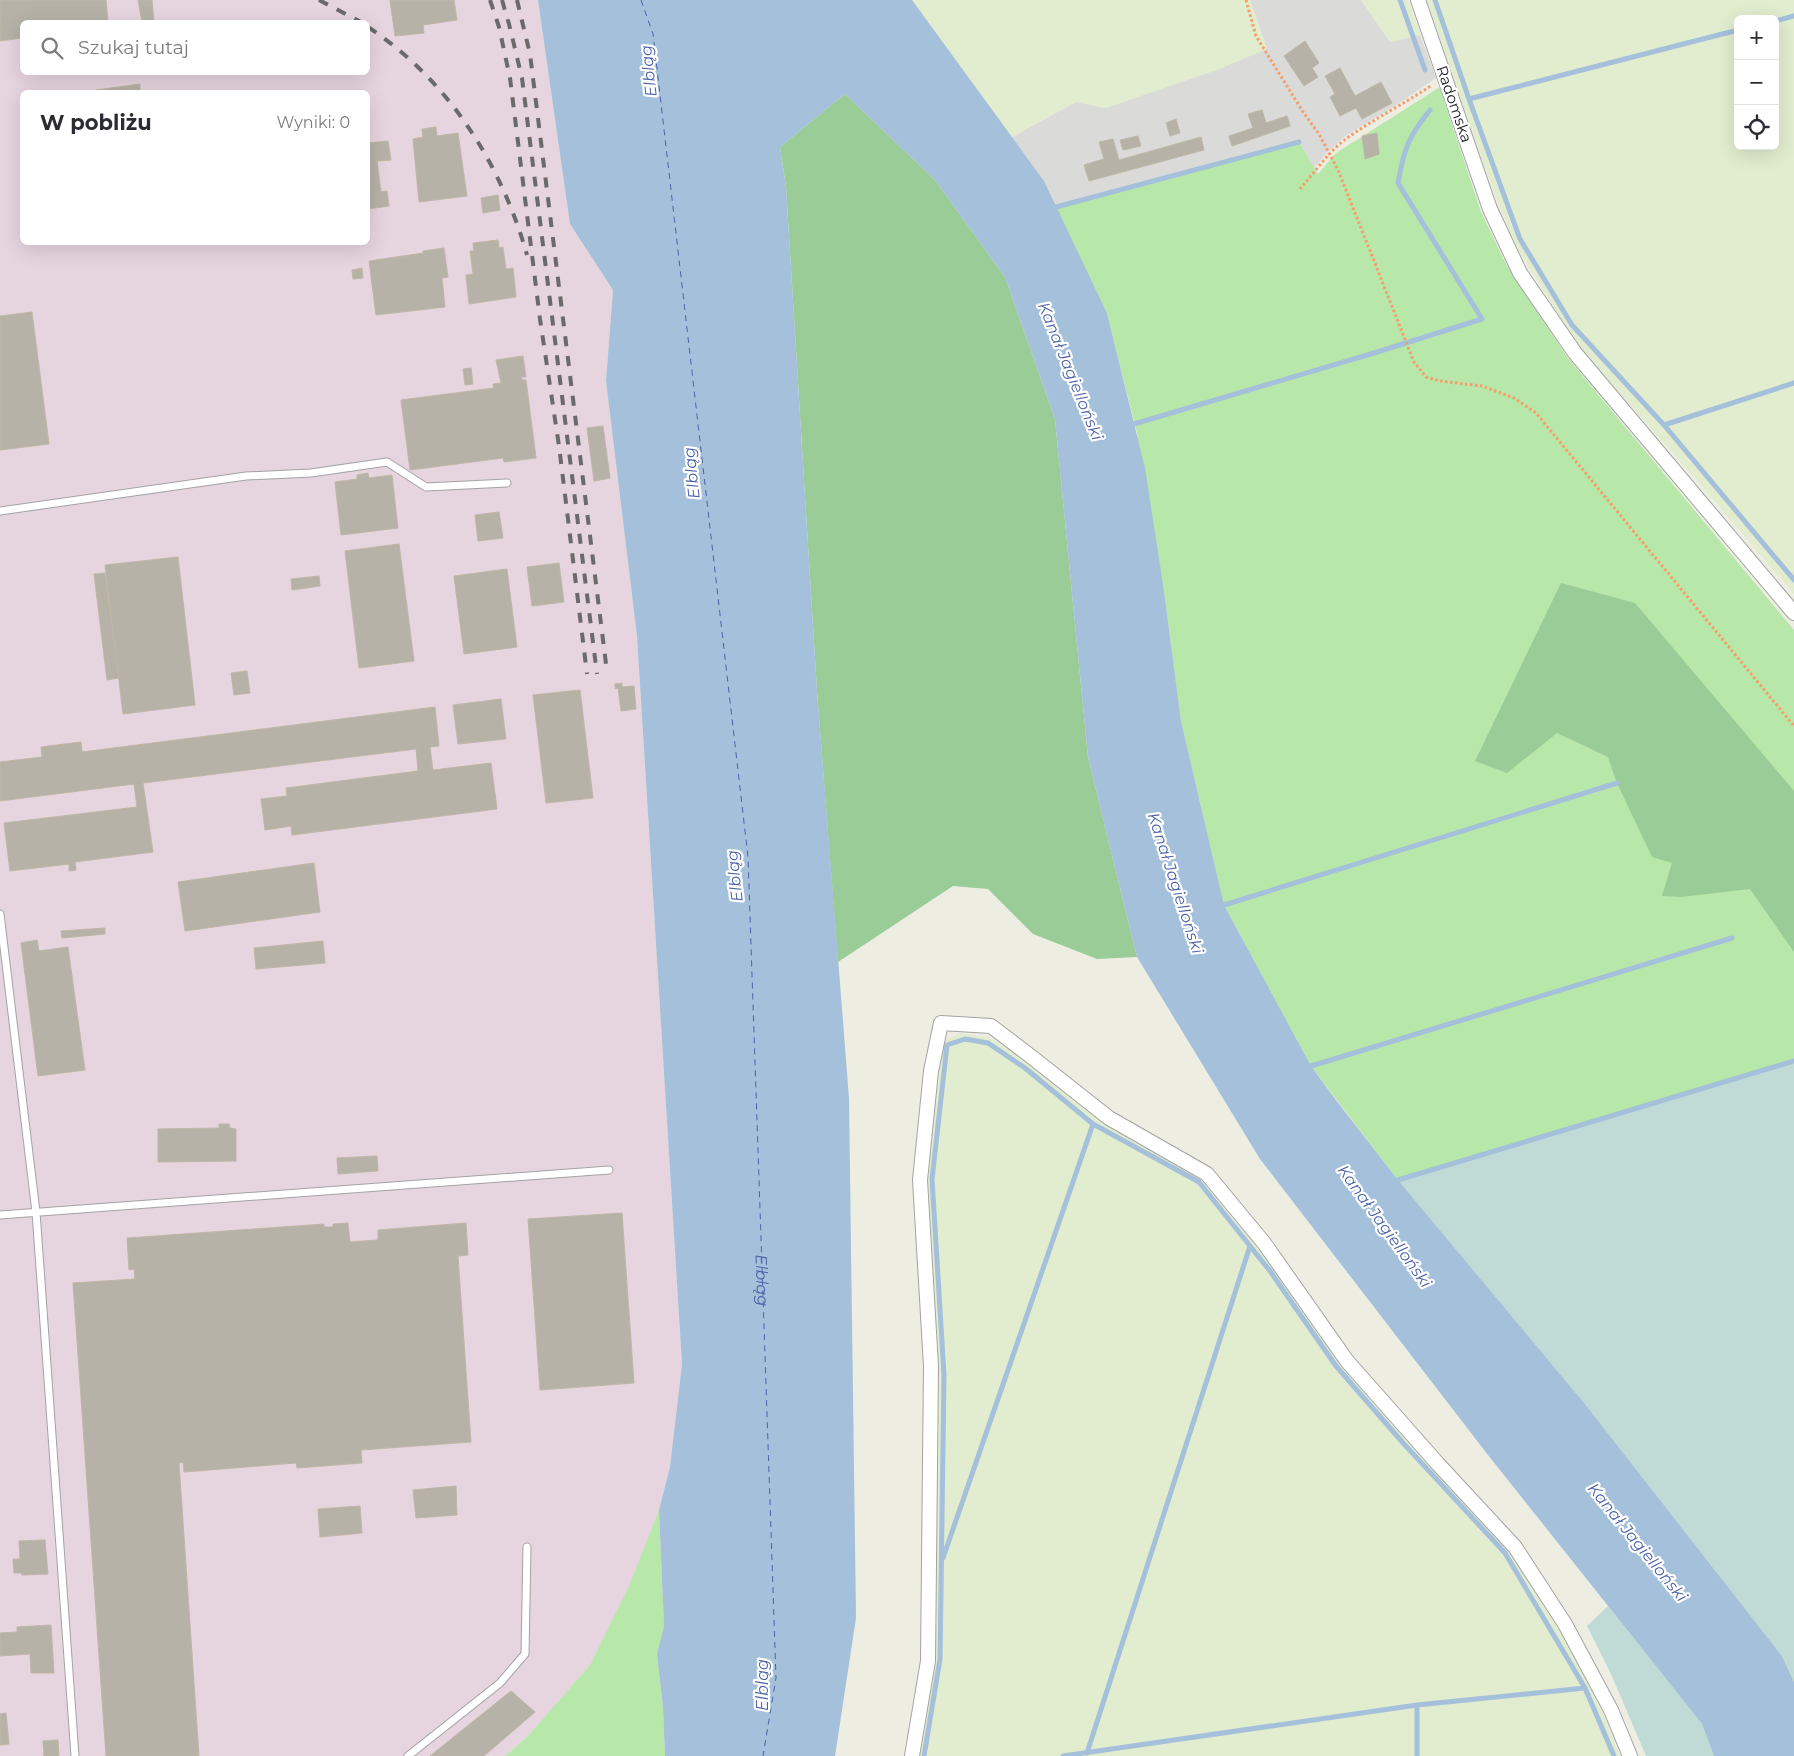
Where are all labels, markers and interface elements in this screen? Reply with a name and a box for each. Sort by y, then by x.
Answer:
map controls [1734,15,1779,150]
button: + [1734,15,1779,60]
search box [20,20,370,75]
icon: search [38,34,66,62]
text: Szukaj tutaj [78,36,189,59]
water label: Elbląg [636,44,661,98]
button: − [1734,60,1779,105]
street label: Radomska [1432,63,1476,145]
button: locate [1734,105,1779,150]
text: W pobliżu [40,110,152,135]
text: Wyniki: 0 [276,113,350,132]
water label: Kanał Jagielloński [1034,299,1107,444]
water label: Elbląg [679,446,704,500]
water label: Kanał Jagielloński [1144,810,1208,957]
water label: Elbląg [722,849,747,903]
water label: Kanał Jagielloński [1334,1161,1436,1292]
water label: Elbląg [752,1254,772,1307]
water label: Kanał Jagielloński [1584,1479,1692,1606]
water label: Elbląg [753,1659,772,1711]

